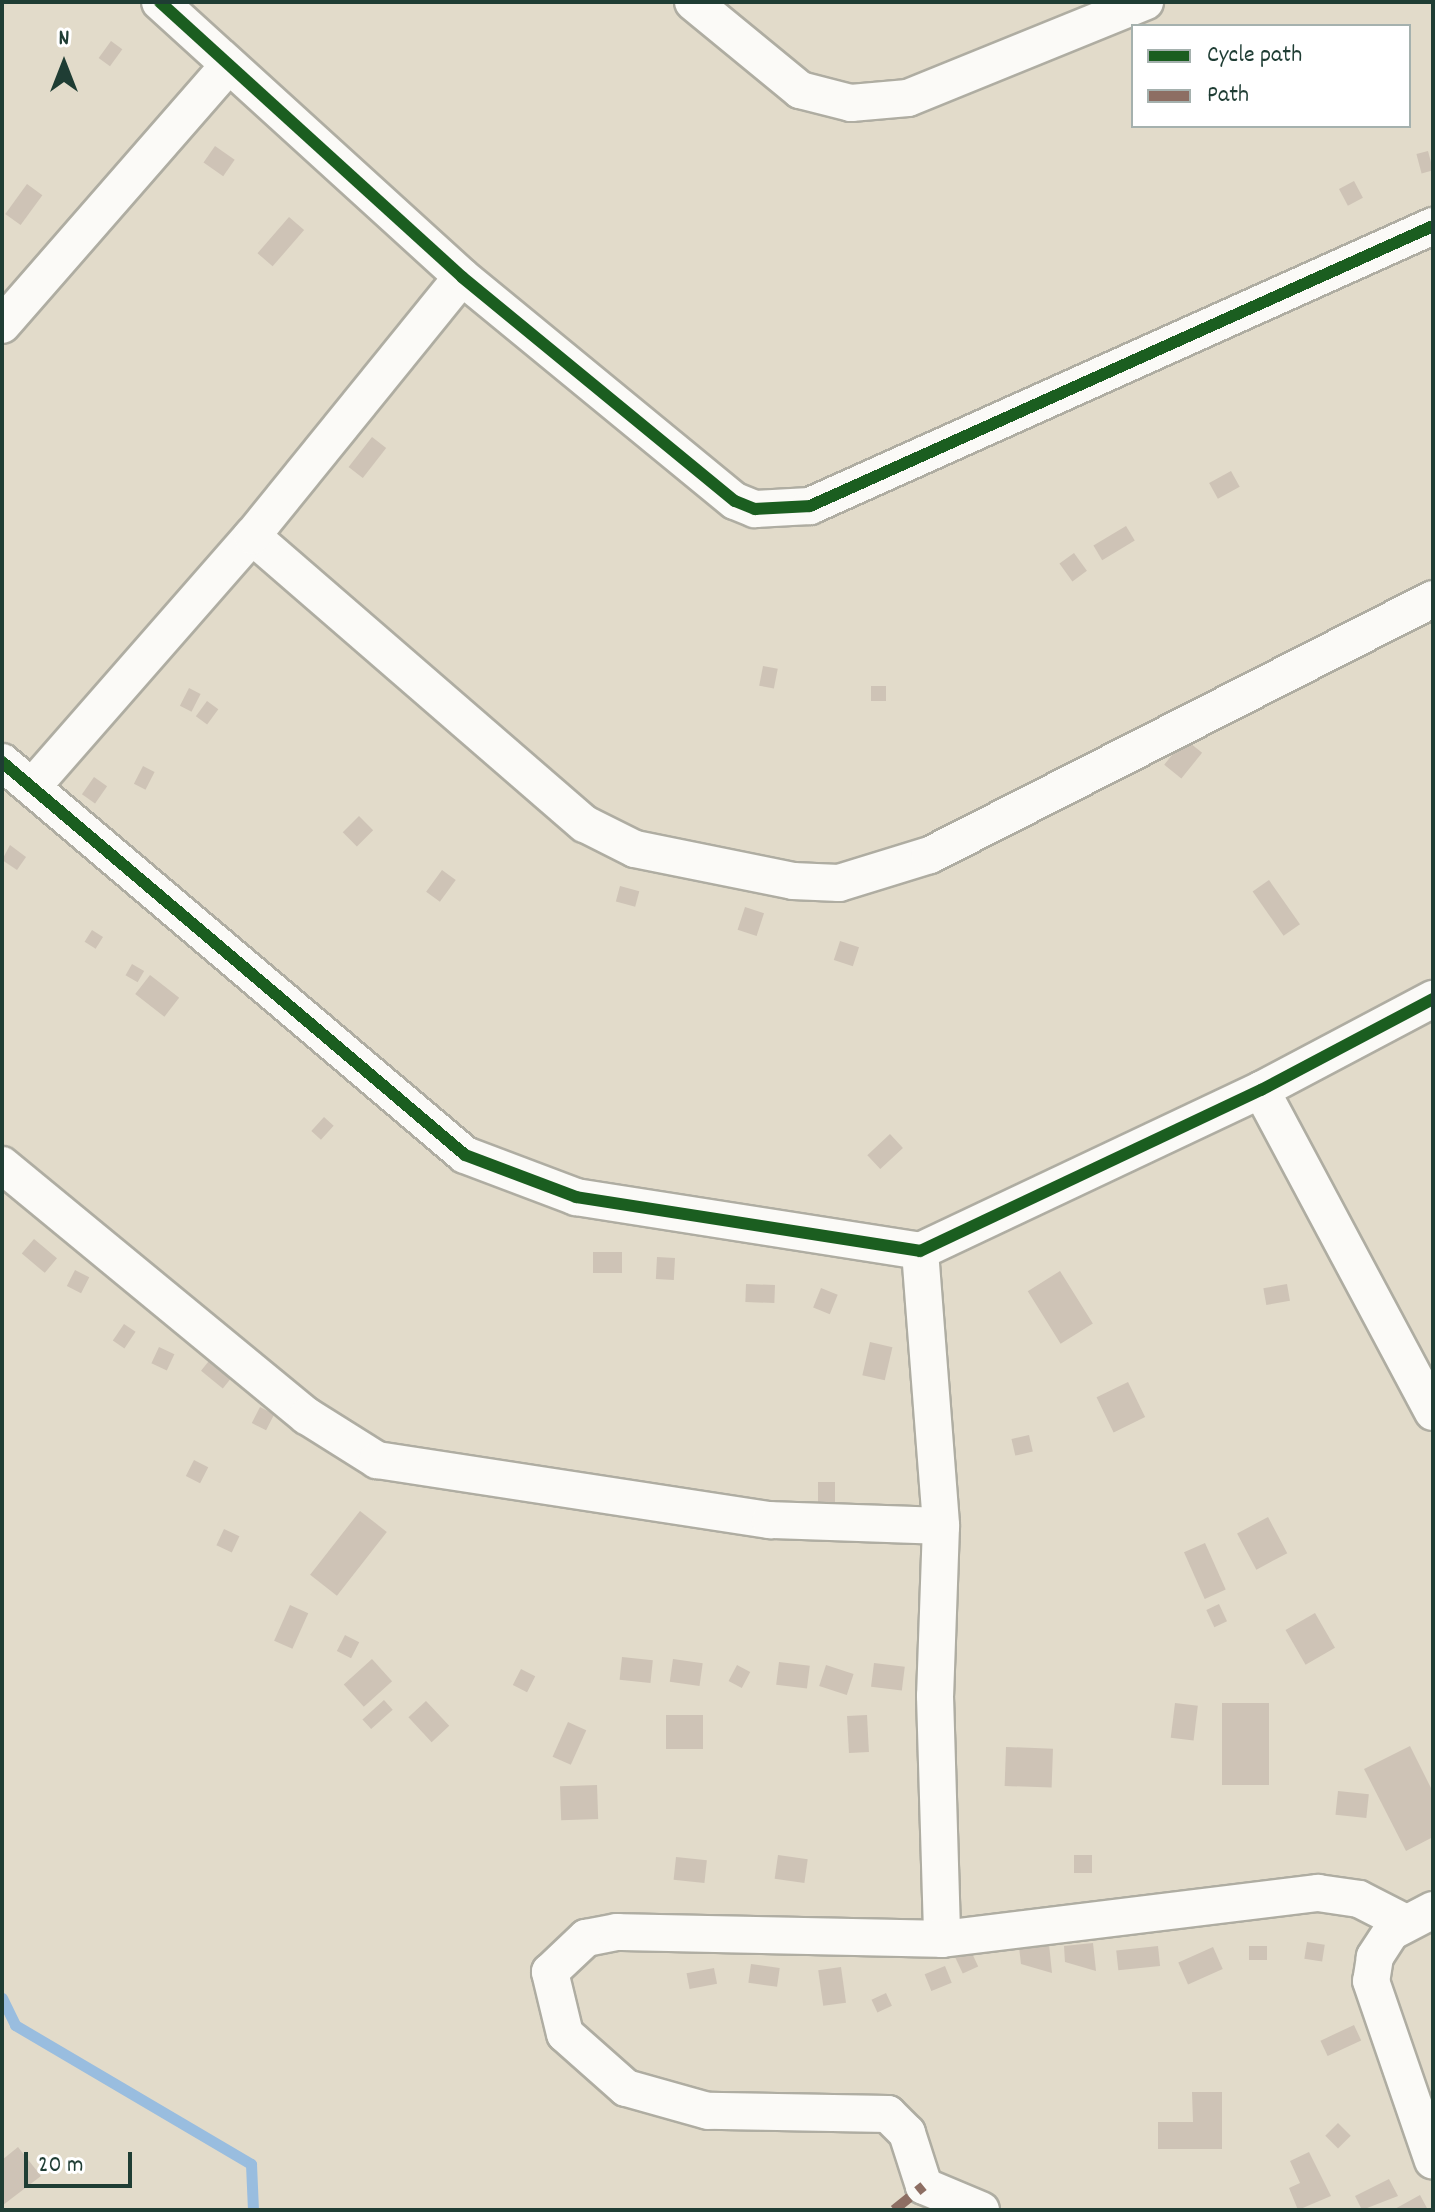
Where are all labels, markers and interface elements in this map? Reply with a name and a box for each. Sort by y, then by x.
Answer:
north arrow [24,24,104,104]
text: N [59,24,69,55]
legend [1131,24,1411,128]
text: Cycle path [1207,39,1302,73]
text: Path [1207,79,1249,113]
scale bar [28,2136,136,2186]
text: 20 m [38,2149,84,2183]

